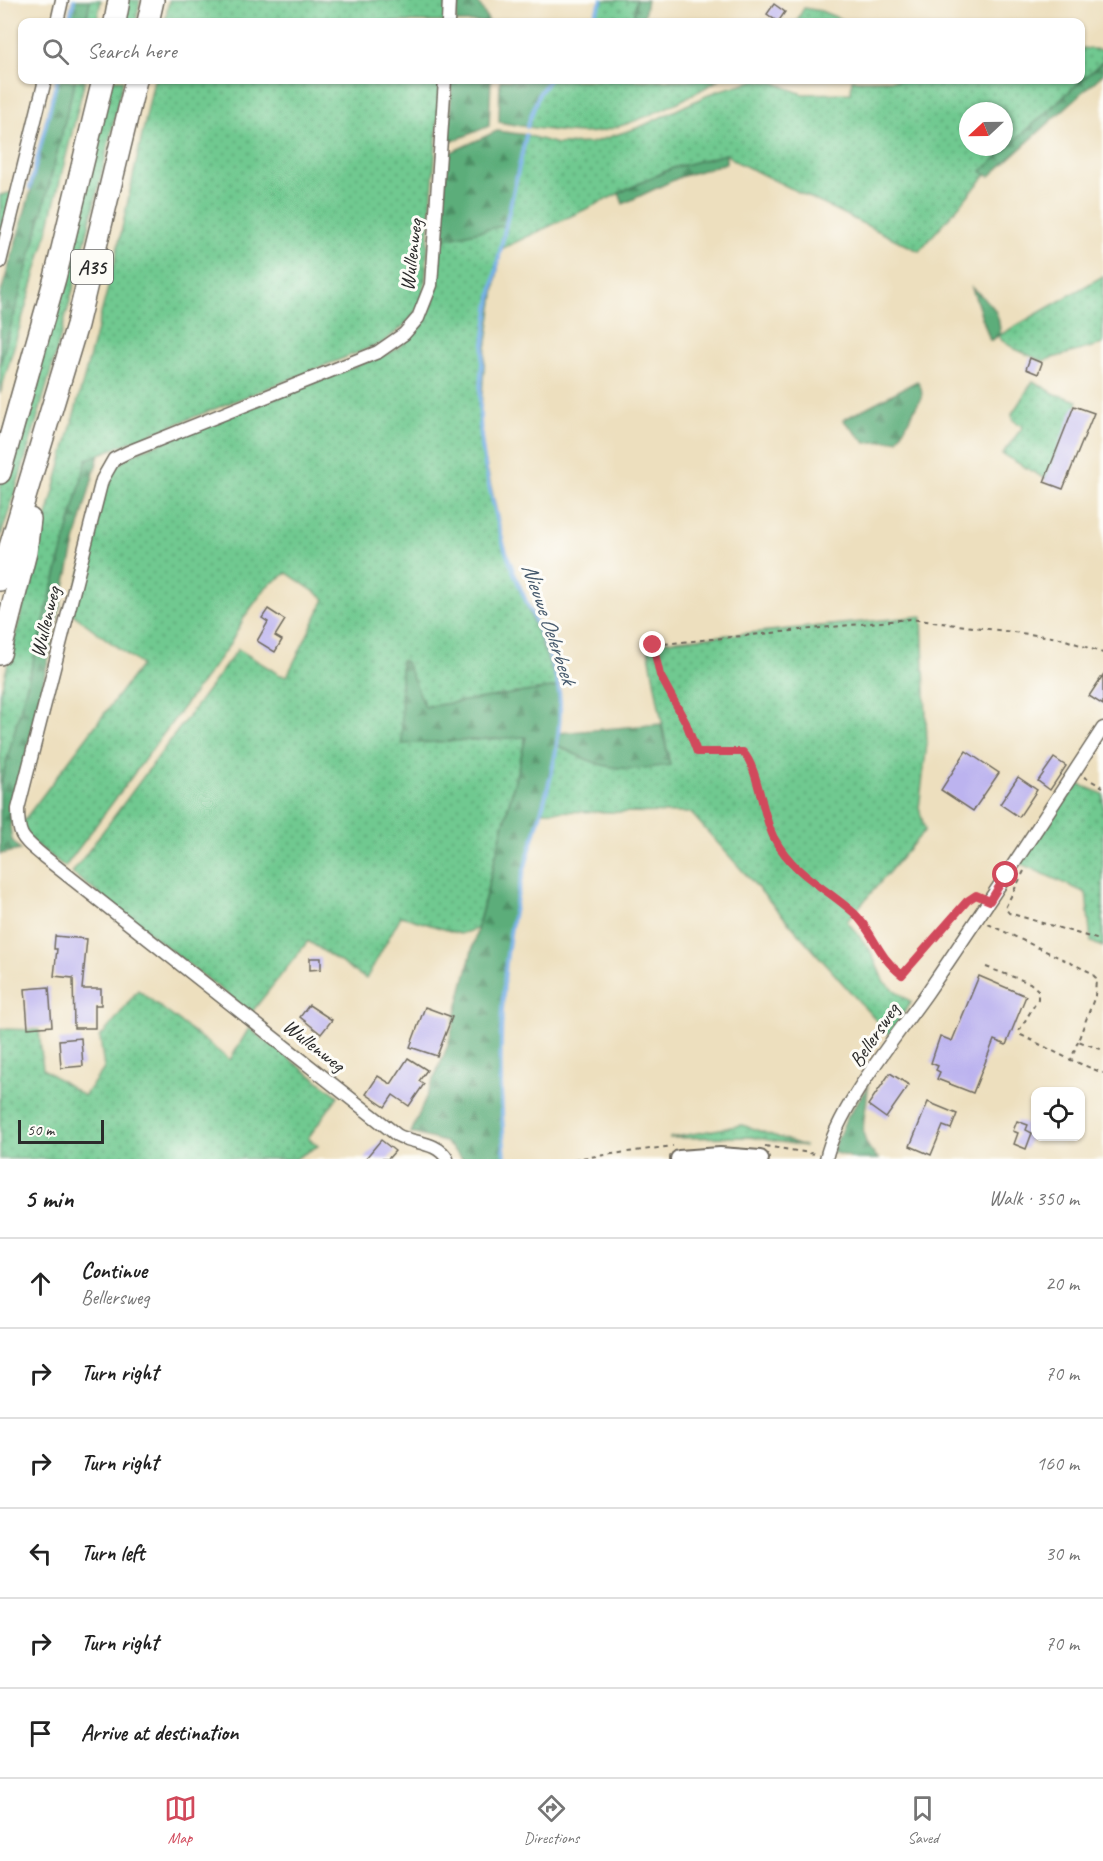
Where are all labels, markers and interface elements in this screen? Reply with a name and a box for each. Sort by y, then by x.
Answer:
search box [18,18,1085,84]
icon: search [39,35,72,68]
text: Search here [87,37,177,65]
north arrow [959,102,1013,156]
street label: Wullenweg [394,216,428,292]
road number: A35 [71,250,113,284]
water label: Nieuwe Oelerbeek [515,559,584,691]
street label: Wullenweg [24,583,67,660]
route end [639,631,665,657]
route start [992,861,1018,887]
street label: Bellersweg [843,997,906,1072]
street label: Wullenweg [278,1013,351,1078]
map controls [1031,1087,1085,1141]
button: locate [1031,1087,1085,1141]
scale bar [18,1117,104,1144]
text: 50 m [27,1120,54,1140]
text: 5 min [24,1182,73,1215]
text: Walk · 350 m [989,1186,1079,1211]
text: Continue [81,1257,147,1285]
icon: ahead [24,1267,57,1300]
text: 20 m [1045,1271,1079,1296]
text: Bellersweg [81,1285,149,1310]
icon: right [24,1357,57,1390]
text: Turn right [81,1359,158,1387]
text: 70 m [1045,1361,1079,1386]
icon: right [24,1447,57,1480]
text: Turn right [81,1449,158,1477]
text: 160 m [1036,1451,1079,1476]
icon: left [24,1537,57,1570]
text: Turn left [81,1539,145,1567]
text: 30 m [1045,1541,1079,1566]
icon: right [24,1627,57,1660]
text: Turn right [81,1629,158,1657]
text: 70 m [1045,1631,1079,1656]
icon: arrive [24,1717,57,1750]
text: Arrive at destination [81,1719,238,1747]
tab: Map [164,1792,197,1848]
tab: Directions [524,1792,579,1848]
tab: Saved [906,1792,939,1848]

